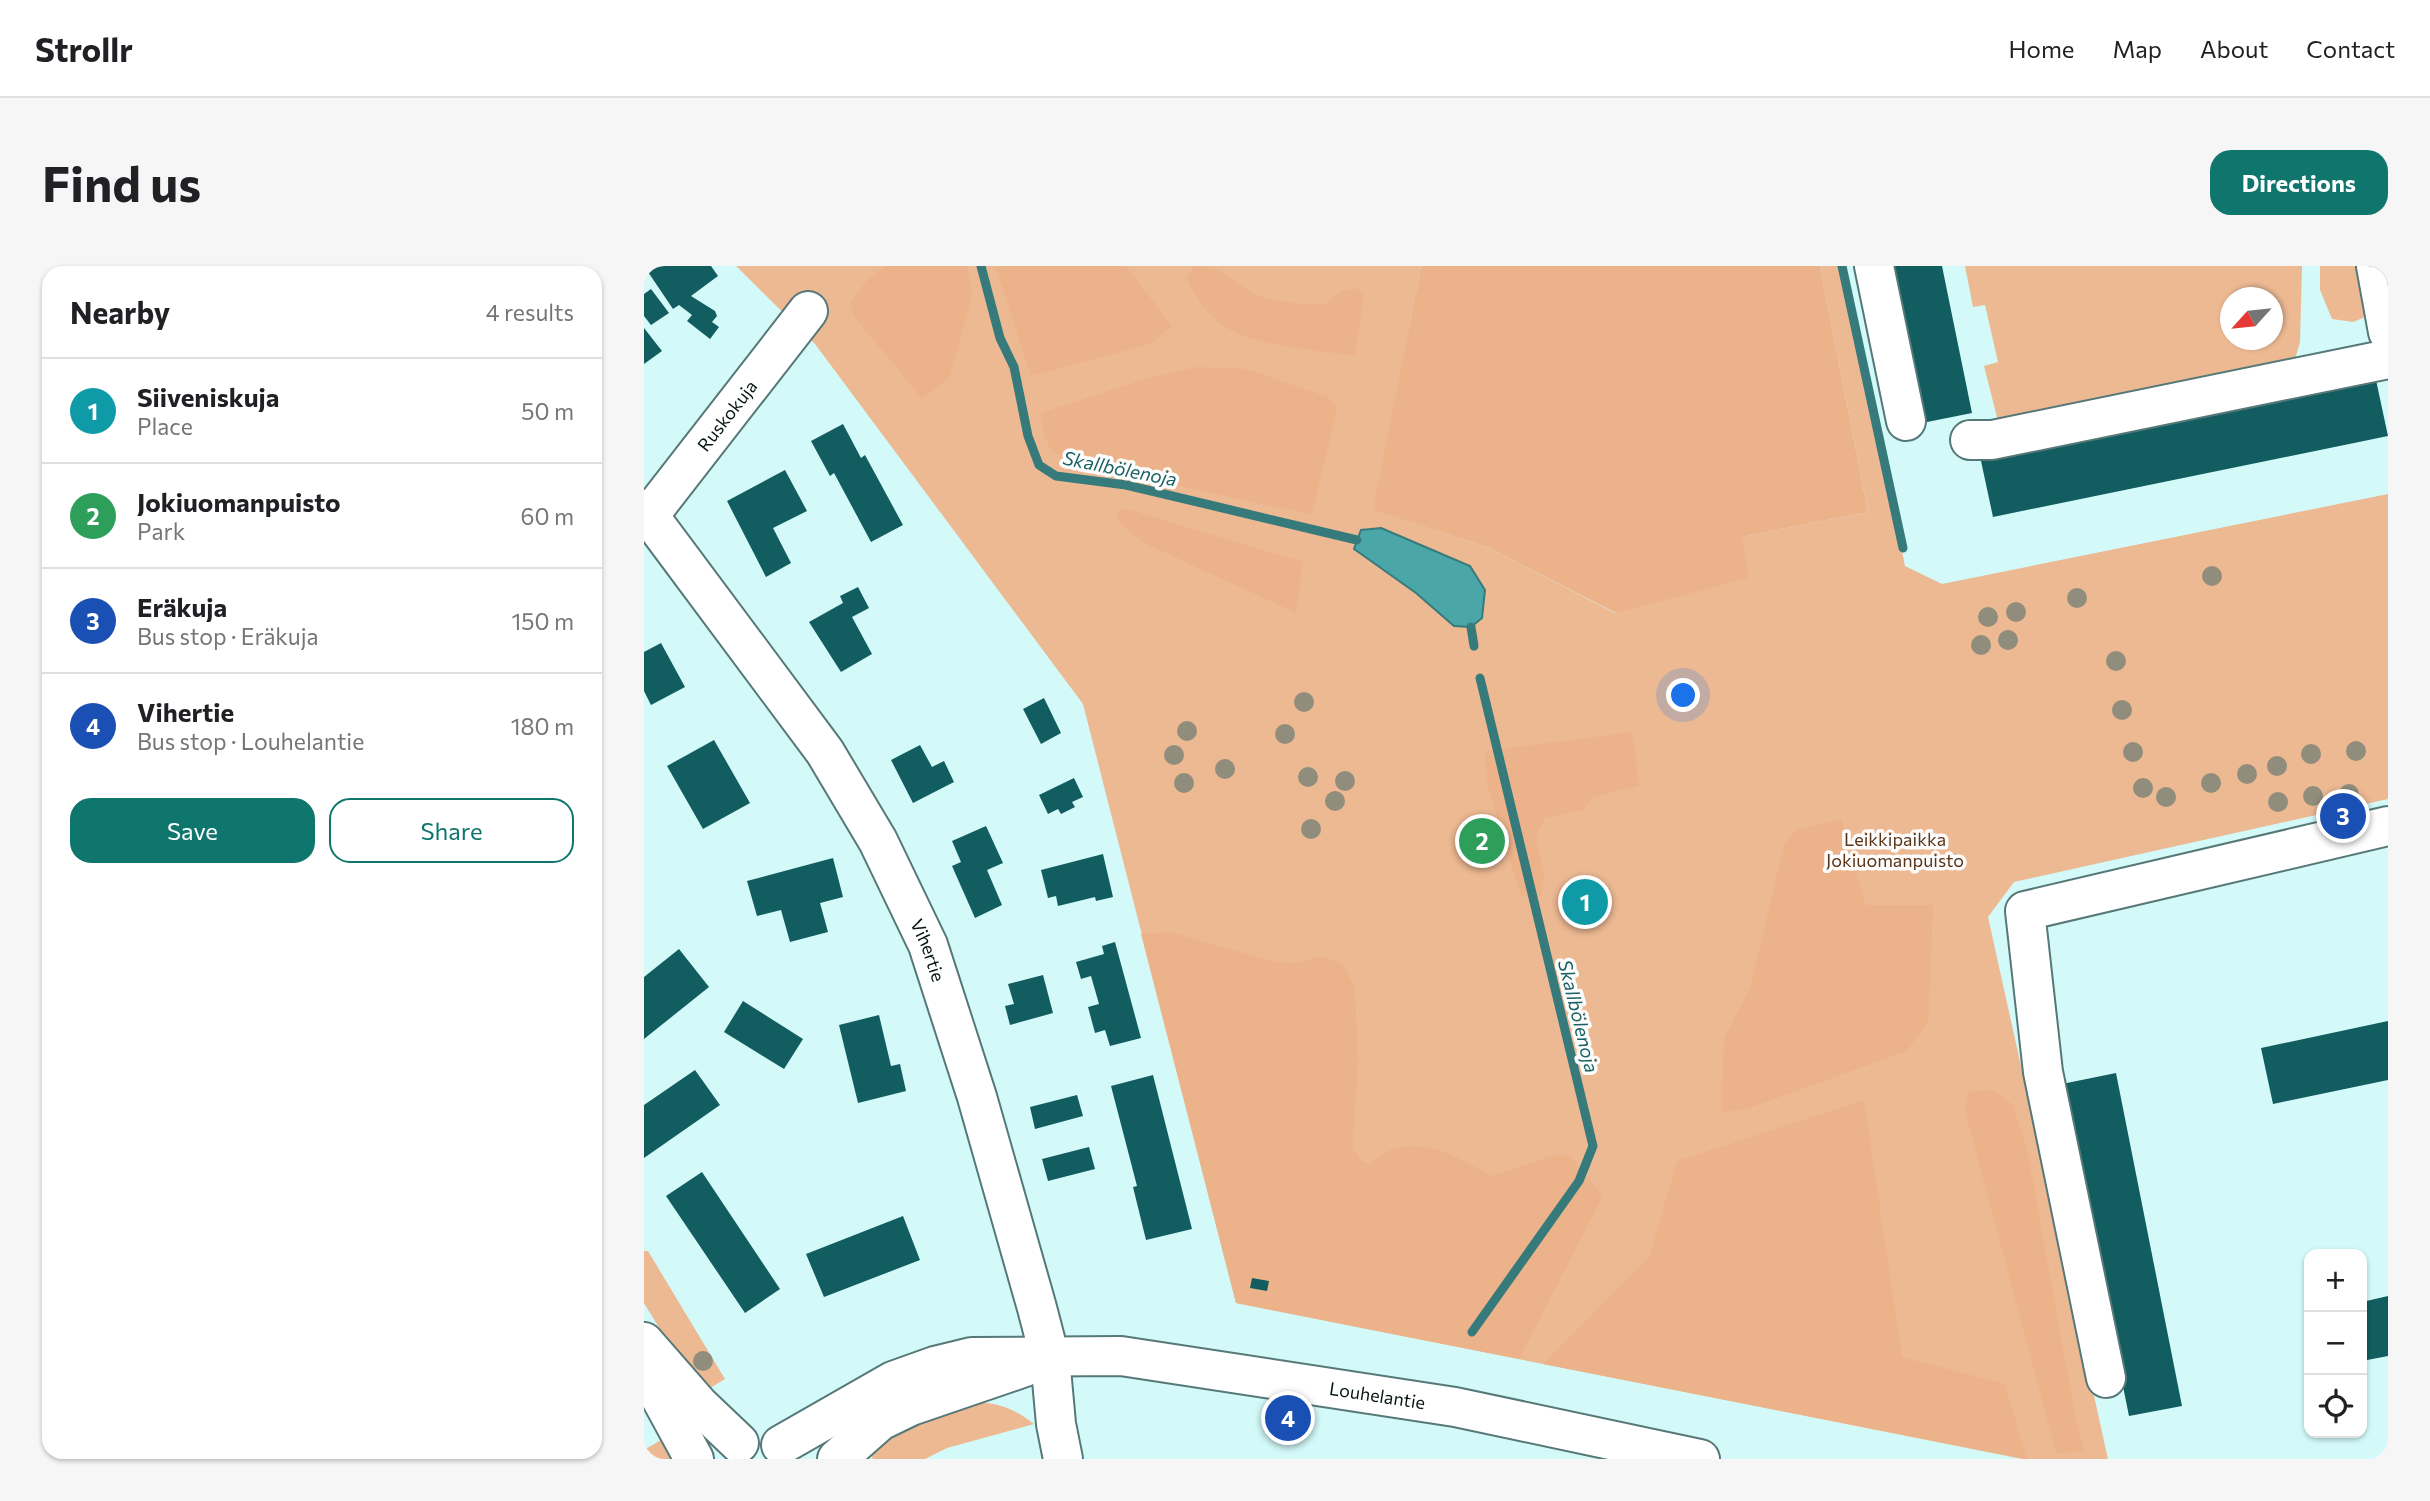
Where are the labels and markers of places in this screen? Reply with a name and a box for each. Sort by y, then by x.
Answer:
pin: 3 [2320,790,2366,842]
pin: 2 [1459,815,1505,867]
pin: 1 [1562,876,1608,928]
pin: 4 [1265,1392,1311,1444]

